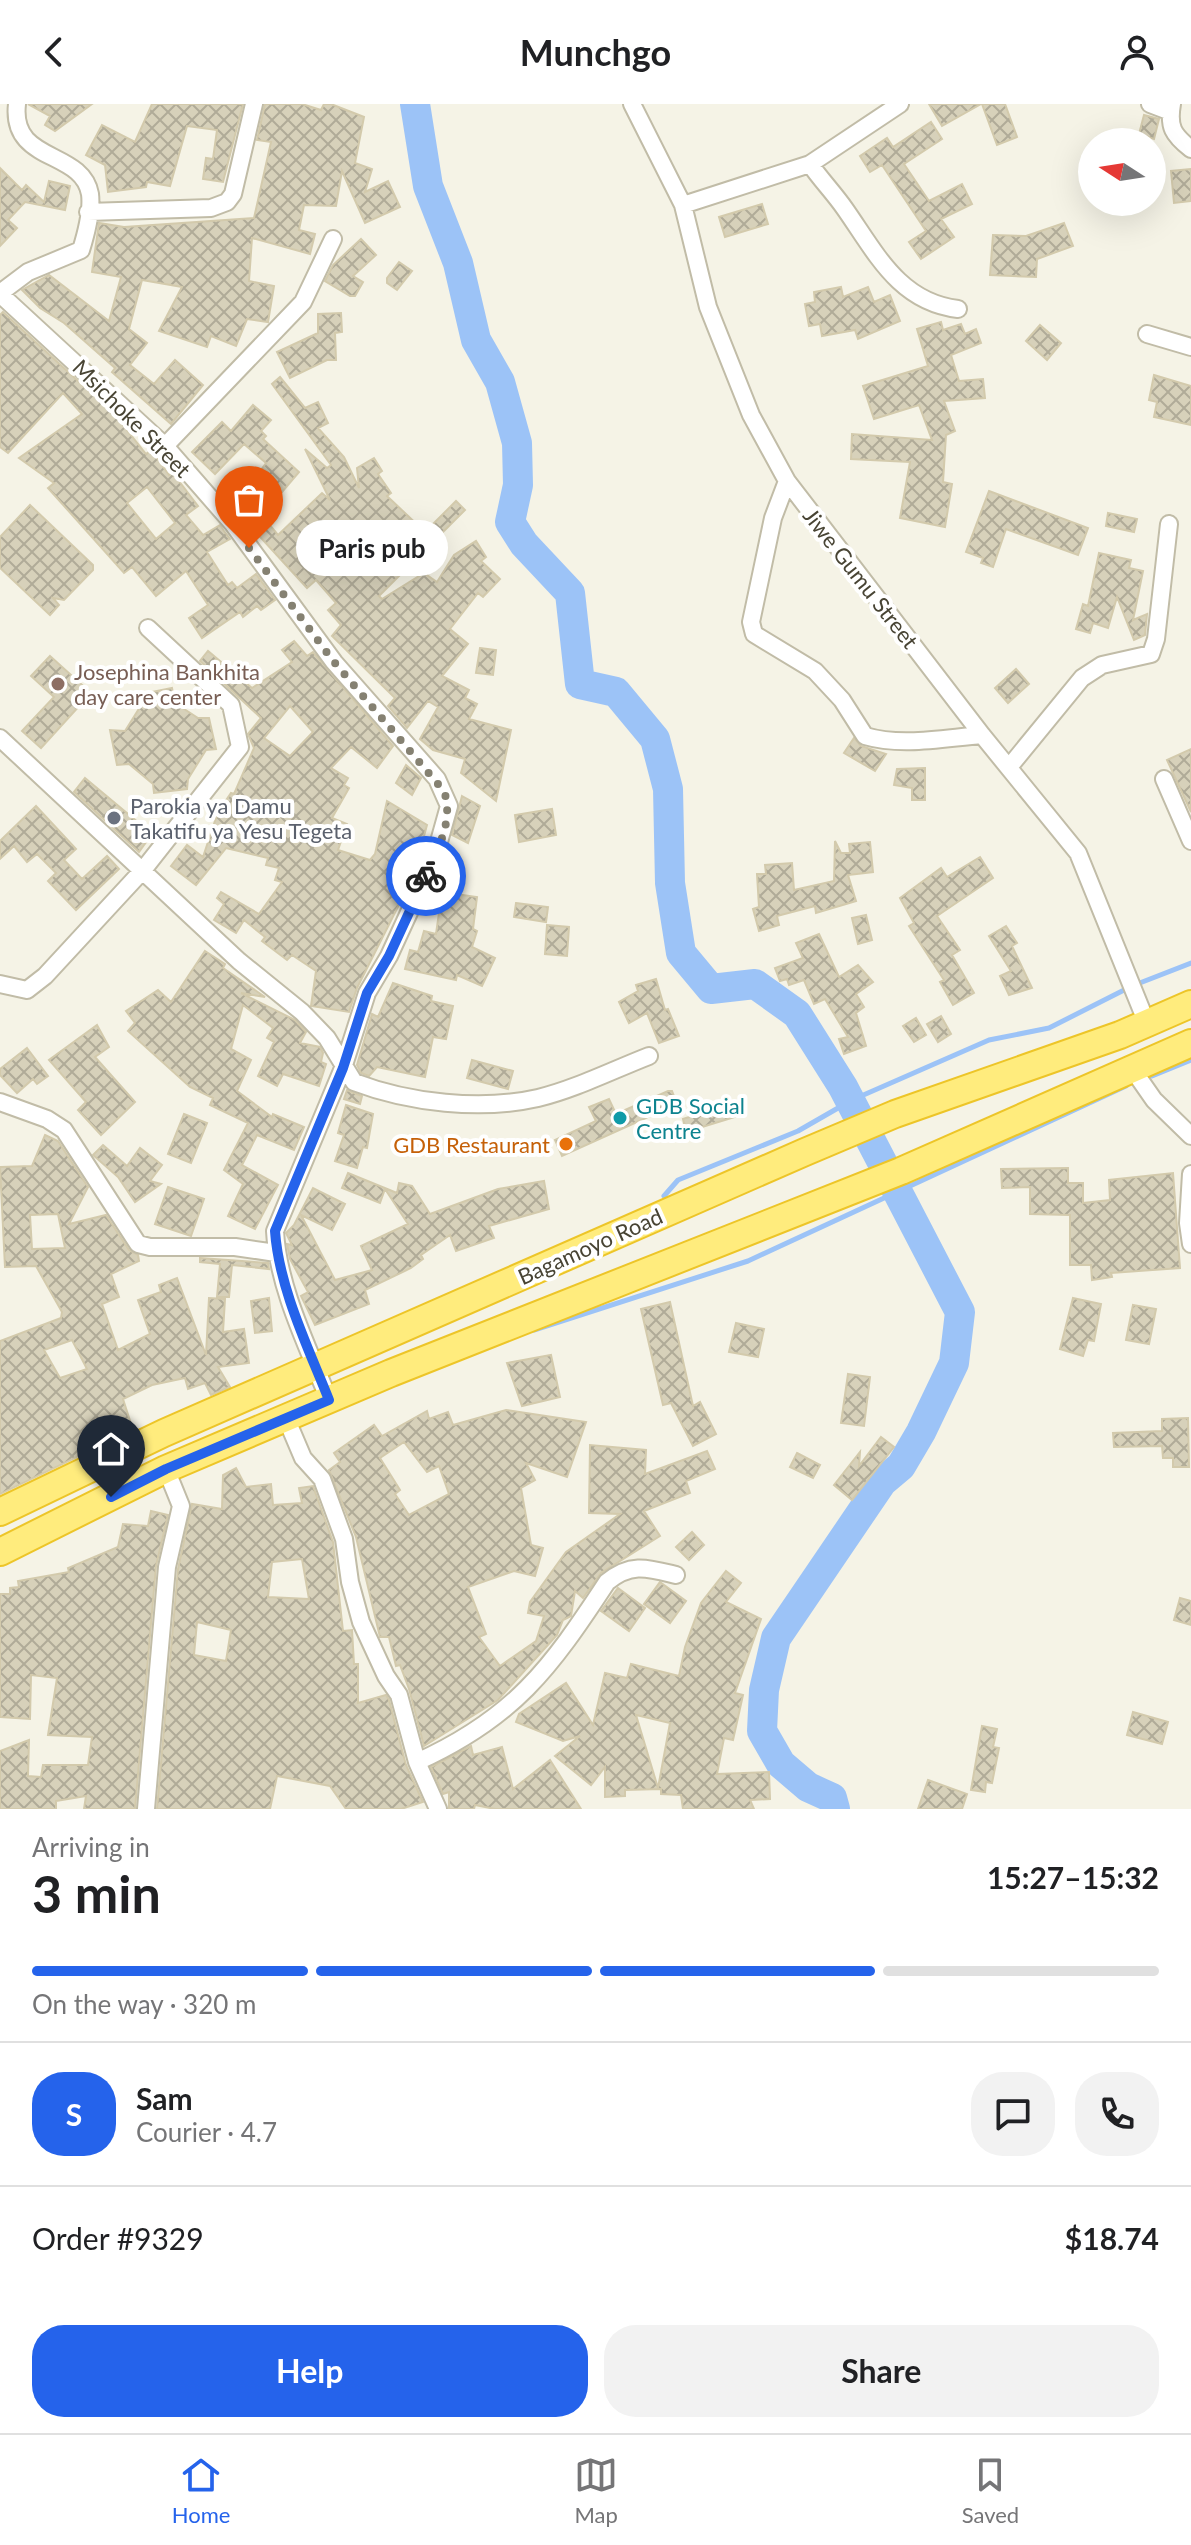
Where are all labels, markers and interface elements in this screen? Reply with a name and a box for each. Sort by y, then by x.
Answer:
icon: back [32,30,76,74]
text: Munchgo [520,30,671,74]
icon: person [1115,30,1159,74]
north arrow [1078,128,1166,216]
map controls [1078,128,1166,216]
street label: Msichoke Street [67,353,197,483]
pin [215,466,283,548]
icon: bag [227,478,271,522]
street label: Jiwe Gumu Street [798,502,924,654]
callout: Paris pub [297,520,449,576]
text: Paris pub [318,532,426,564]
place label: Josephina Bankhita day care center [74,658,260,710]
marker: Josephina Bankhita day care center [49,675,67,693]
place label: Parokia ya Damu Takatifu ya Yesu Tegeta [130,792,352,844]
marker: Parokia ya Damu Takatifu ya Yesu Tegeta [105,809,123,827]
courier [386,836,466,916]
icon: bike [404,854,448,898]
place label: GDB Social Centre [636,1092,745,1144]
marker: GDB Social Centre [611,1109,629,1127]
place label: GDB Restaurant [393,1131,550,1158]
marker: GDB Restaurant [557,1135,575,1153]
street label: Bagamoyo Road [513,1202,667,1290]
pin [77,1415,145,1497]
icon: home [89,1427,133,1471]
text: Arriving in [32,1831,150,1863]
text: 15:27–15:32 [987,1859,1159,1895]
text: 3 min [32,1862,161,1924]
text: On the way · 320 m [32,1988,256,2020]
button: chat [971,2072,1055,2156]
button: phone [1075,2072,1159,2156]
text: Sam [136,2080,193,2116]
text: S [66,2096,82,2132]
text: Courier · 4.7 [136,2116,277,2148]
text: Order #9329 [32,2220,204,2256]
text: $18.74 [1065,2220,1159,2256]
button: Help [32,2325,588,2417]
button: Share [604,2325,1159,2417]
tab: Home [172,2453,230,2528]
tab: Map [574,2453,618,2528]
tab: Saved [962,2453,1019,2528]

